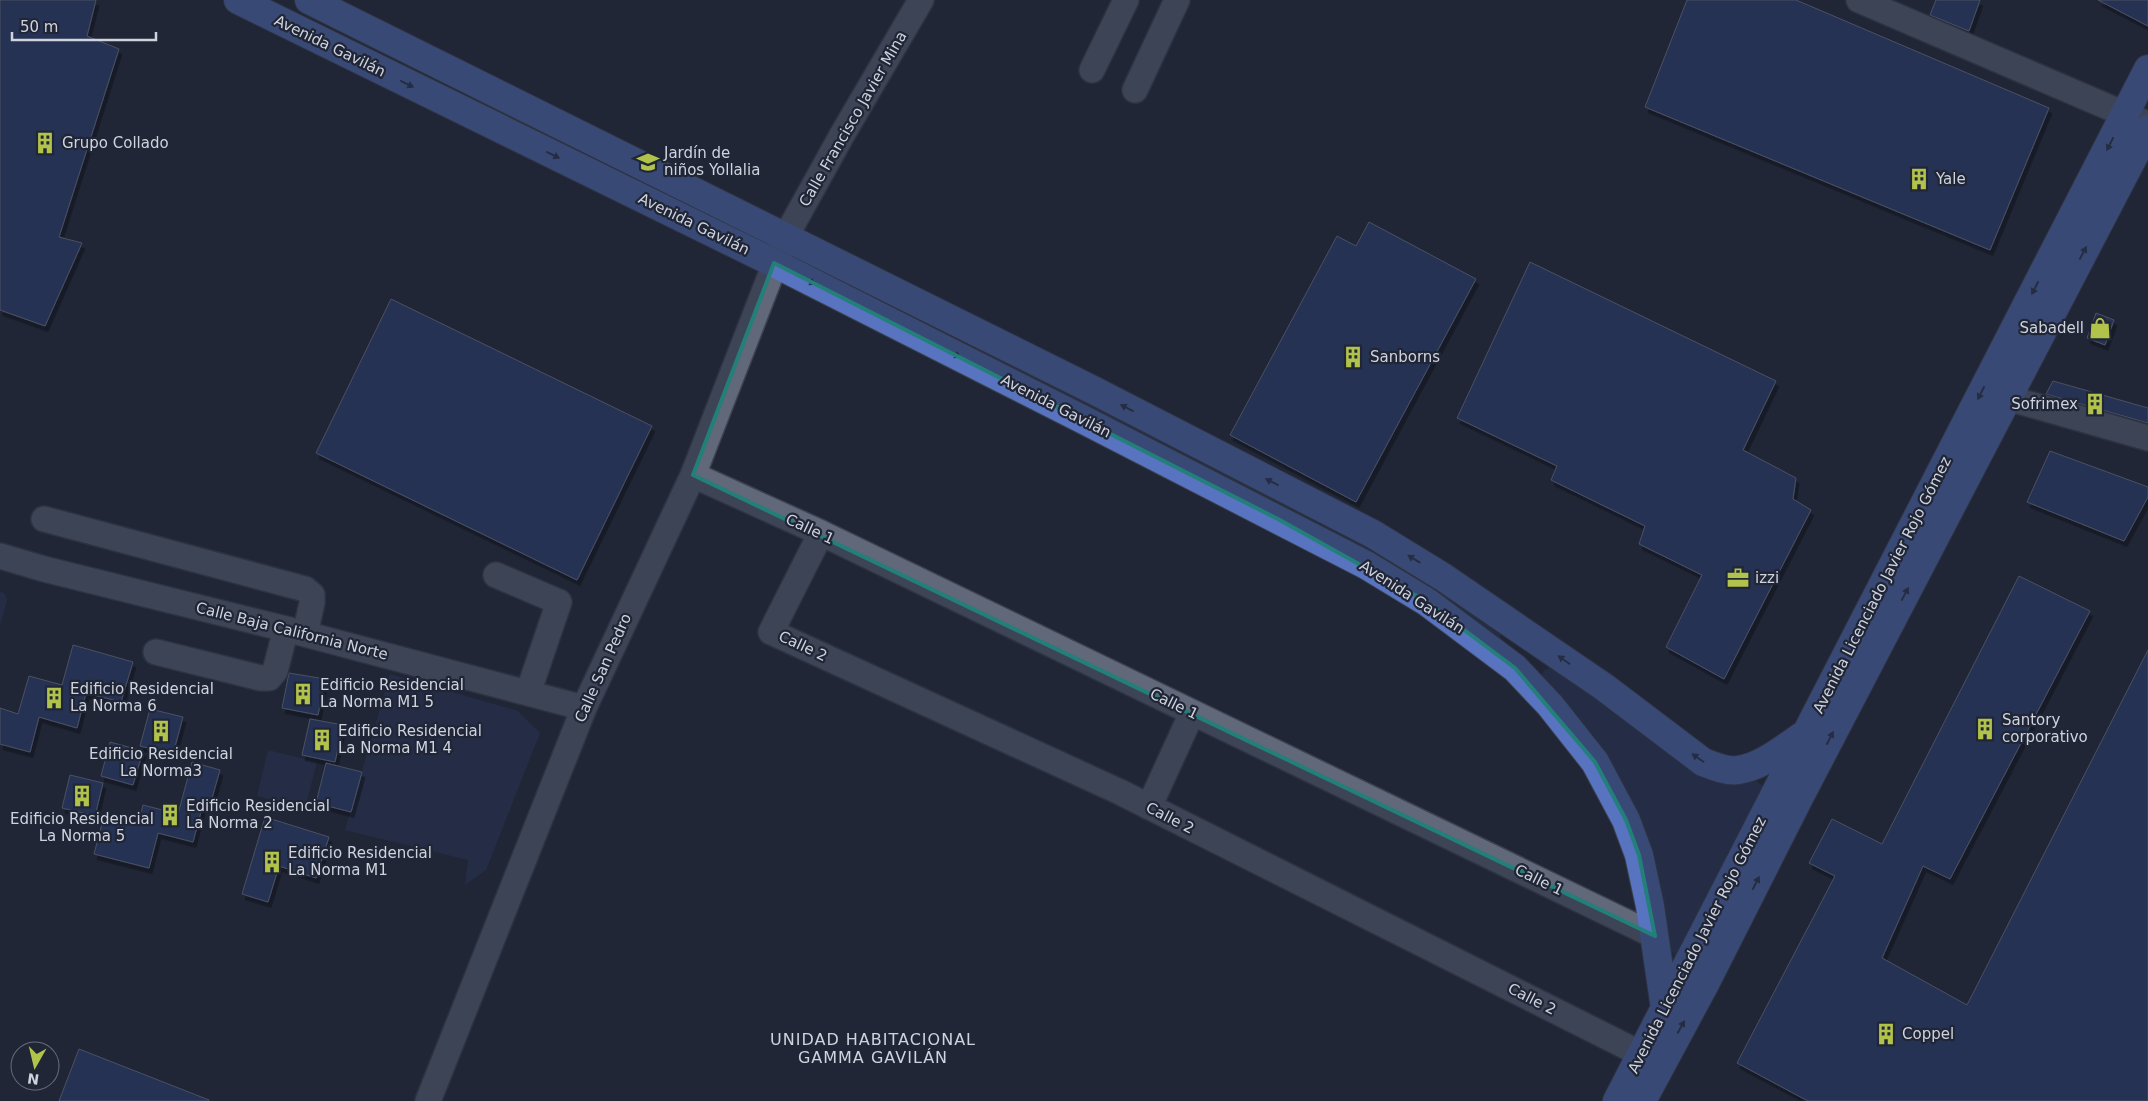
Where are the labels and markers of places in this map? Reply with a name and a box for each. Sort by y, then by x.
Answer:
building icon: Grupo Collado [32,130,58,156]
place label: Grupo Collado [62,134,169,152]
place label: Jardín de niños Yollalia [663,144,760,179]
school or university icon: Jardín de niños Yollalia [635,149,661,175]
building icon: Yale [1906,166,1932,192]
place label: Yale [1935,170,1966,188]
shop icon: Sabadell [2087,315,2113,341]
place label: Sabadell [2019,319,2084,337]
building icon: Sanborns [1340,344,1366,370]
place label: Sanborns [1370,348,1440,366]
building icon: Sofrimex [2082,391,2108,417]
place label: Sofrimex [2011,395,2078,413]
office icon: izzi [1725,565,1751,591]
place label: izzi [1755,569,1779,587]
place label: Edificio Residencial La Norma M1 5 [320,676,464,711]
place label: Edificio Residencial La Norma 6 [70,680,214,715]
building icon: Edificio Residencial La Norma M1 5 [290,681,316,707]
building icon: Edificio Residencial La Norma 6 [41,685,67,711]
place label: Santory corporativo [2002,711,2088,746]
building icon: Santory corporativo [1972,716,1998,742]
building icon: Edificio Residencial La Norma3 [148,718,174,744]
place label: Edificio Residencial La Norma M1 4 [338,722,482,757]
building icon: Edificio Residencial La Norma M1 4 [309,727,335,753]
place label: Edificio Residencial La Norma3 [89,745,233,780]
building icon: Edificio Residencial La Norma 5 [69,783,95,809]
place label: Edificio Residencial La Norma 2 [186,797,330,832]
building icon: Edificio Residencial La Norma 2 [157,802,183,828]
place label: Edificio Residencial La Norma 5 [10,810,154,845]
place label: Edificio Residencial La Norma M1 [288,844,432,879]
building icon: Edificio Residencial La Norma M1 [259,849,285,875]
building icon: Coppel [1873,1021,1899,1047]
place label: Coppel [1902,1025,1954,1043]

